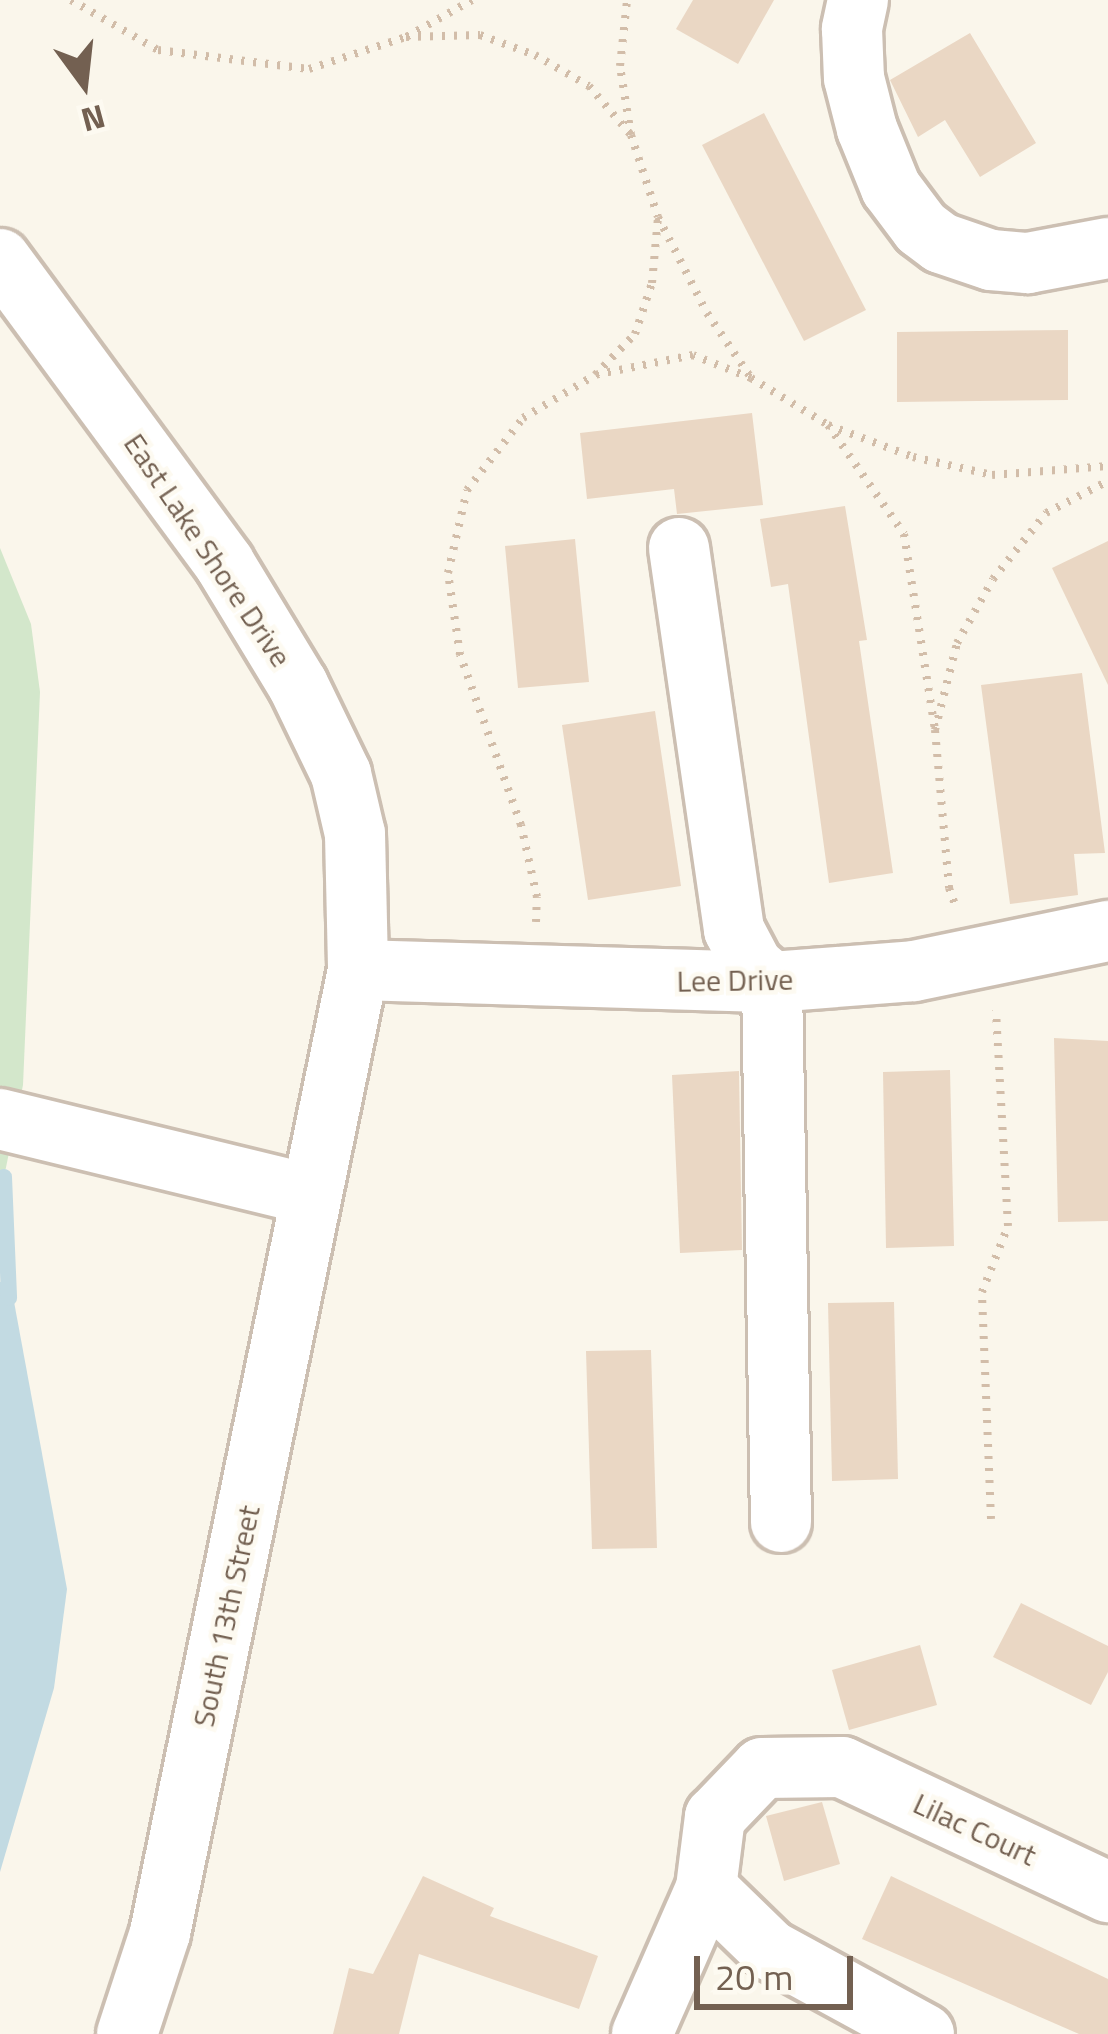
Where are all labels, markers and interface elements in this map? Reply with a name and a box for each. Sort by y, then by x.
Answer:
north arrow [24,24,144,144]
text: N [76,92,111,146]
street label: East Lake Shore Drive [117,427,299,673]
street label: Lee Drive [676,961,794,999]
street label: South 13th Street [185,1502,267,1730]
street label: Lilac Court [908,1785,1042,1873]
scale bar [700,1932,859,2006]
text: 20 m [715,1949,793,2004]

